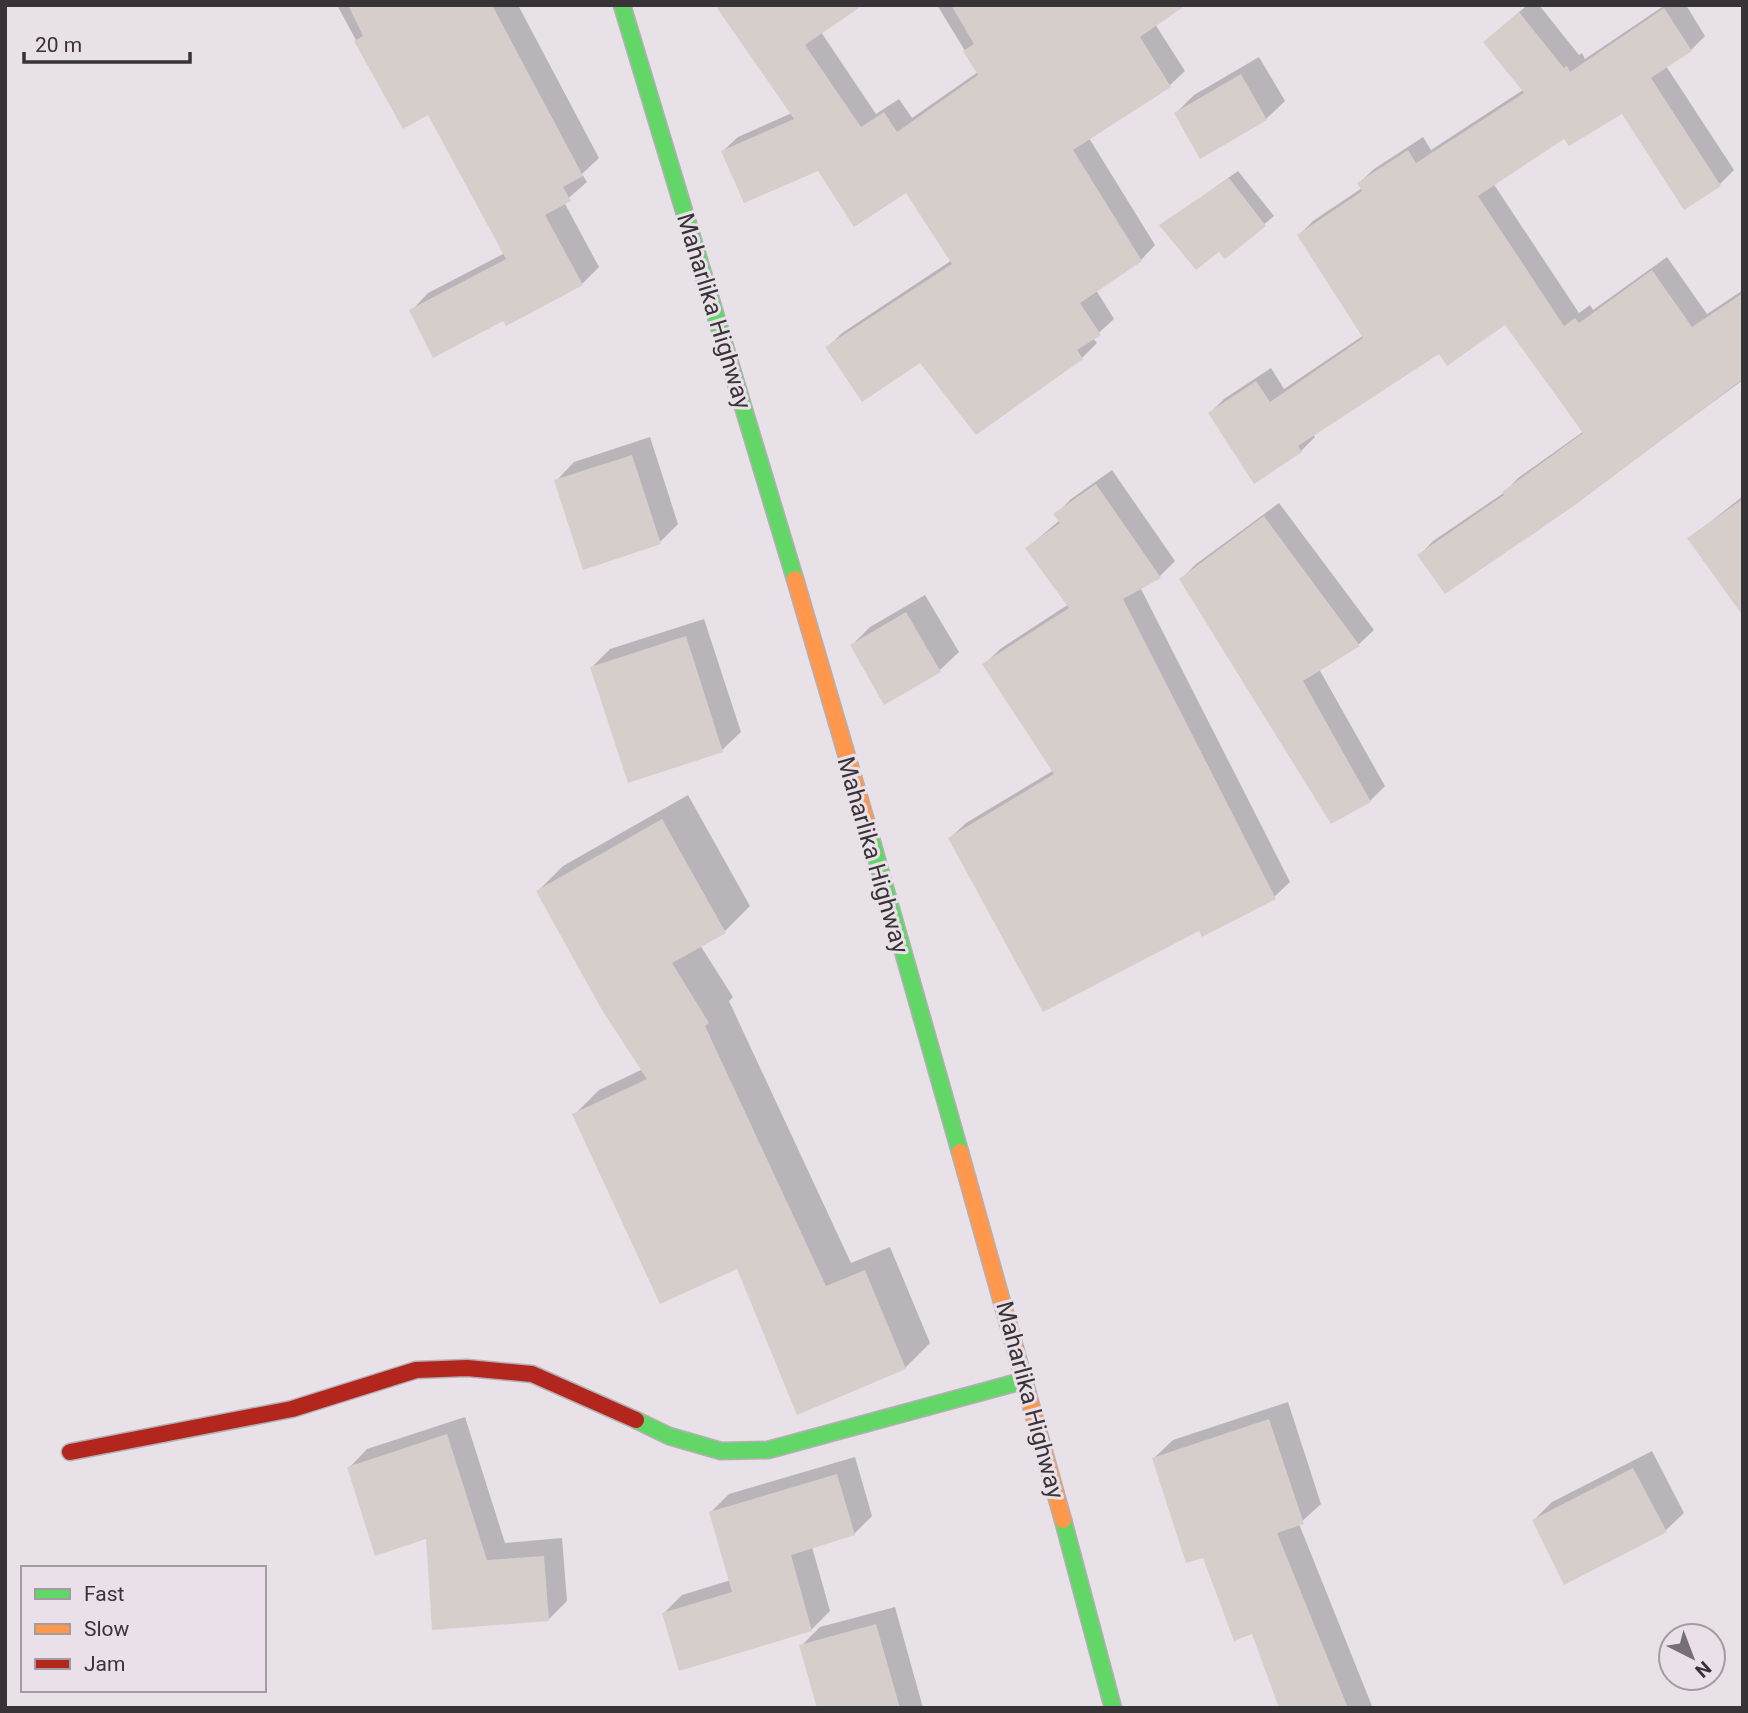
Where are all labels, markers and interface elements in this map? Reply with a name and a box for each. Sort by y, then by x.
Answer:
scale bar [24,21,191,65]
text: 20 m [35,33,82,57]
street label: Maharlika Highway [671,210,757,413]
street label: Maharlika Highway [832,753,915,957]
street label: Maharlika Highway [990,1298,1070,1502]
legend [21,1566,266,1692]
text: Fast [84,1582,125,1606]
text: Slow [84,1617,130,1641]
north arrow [1657,1622,1727,1692]
text: Jam [84,1652,125,1676]
text: N [1690,1656,1716,1682]

